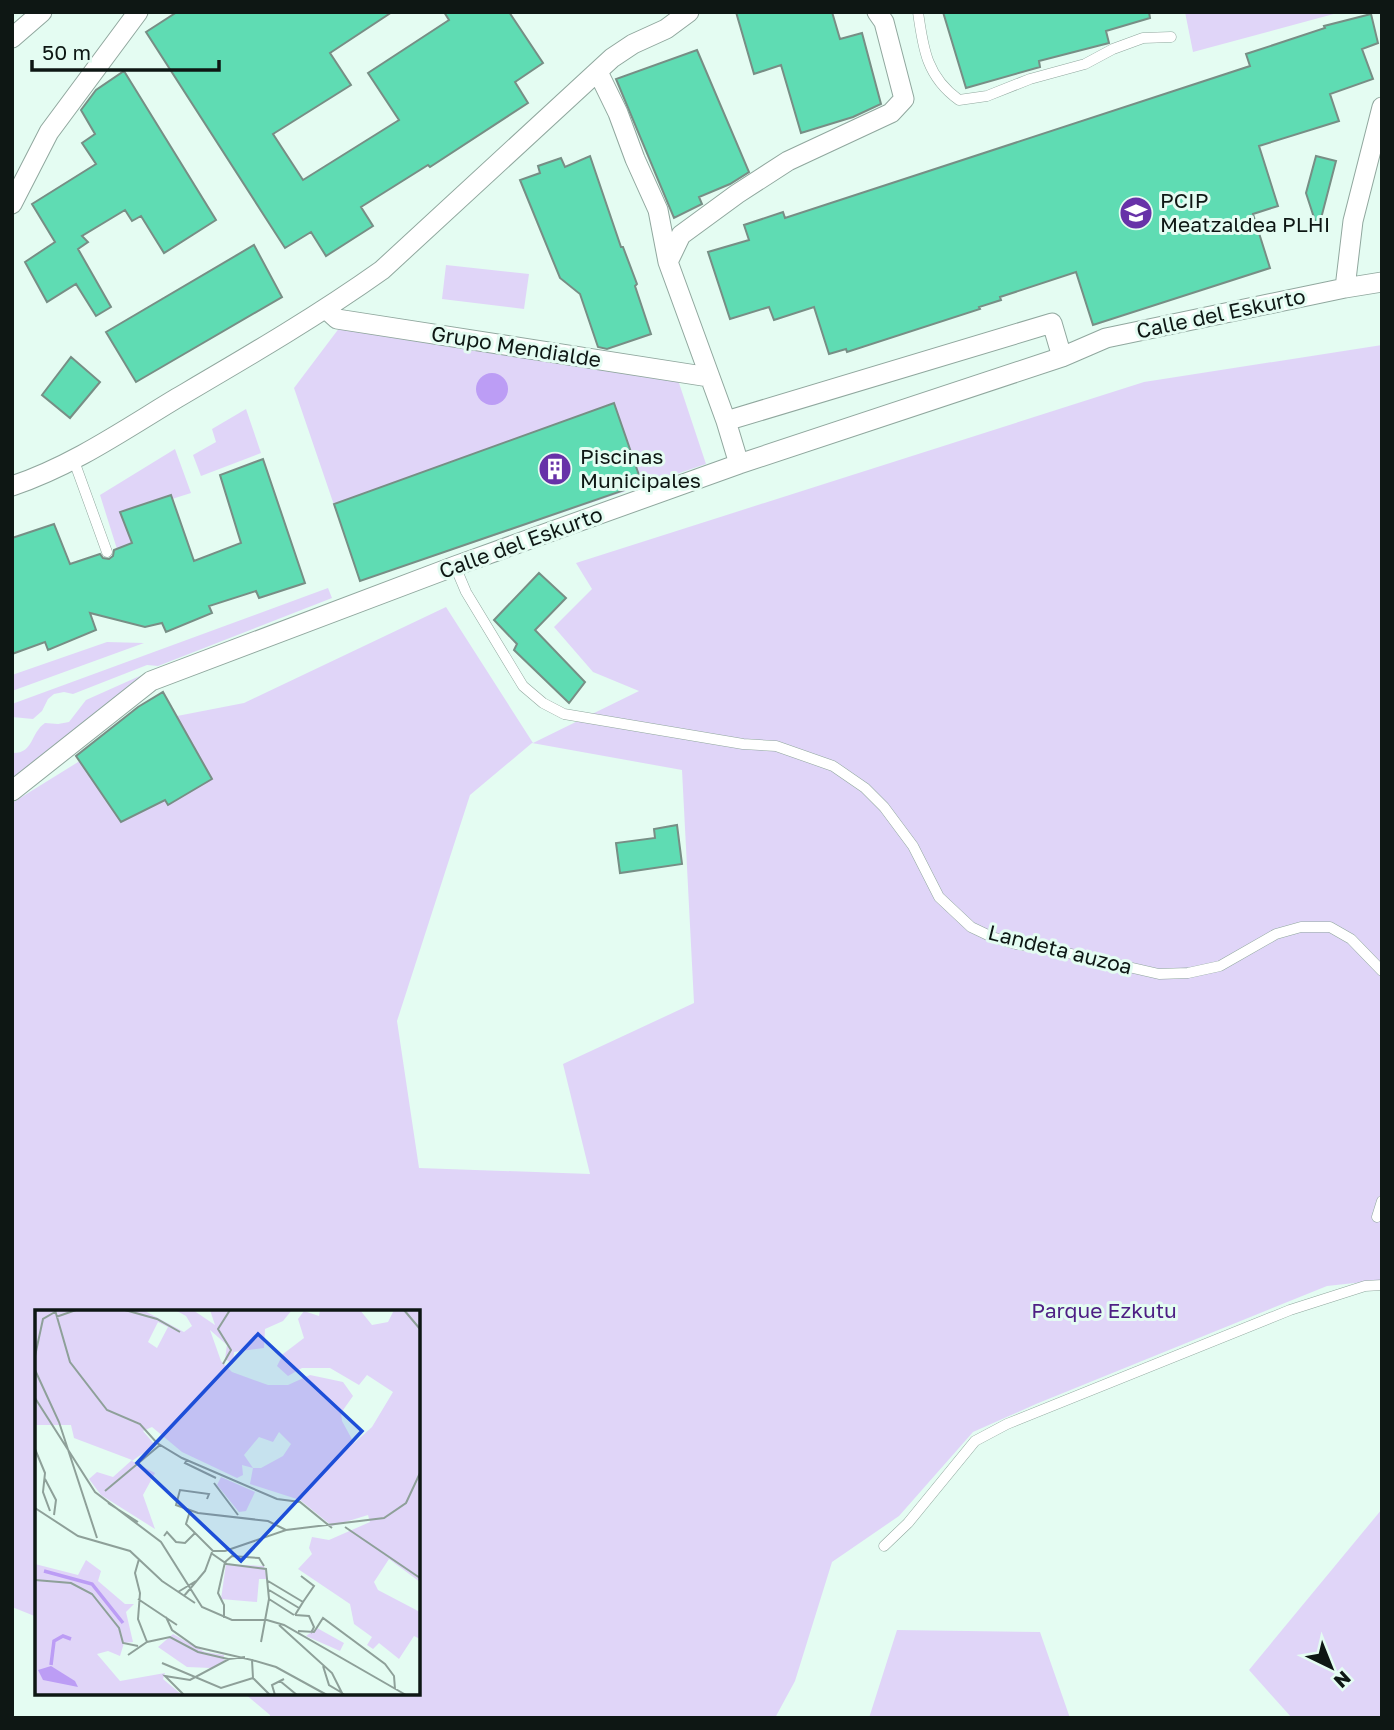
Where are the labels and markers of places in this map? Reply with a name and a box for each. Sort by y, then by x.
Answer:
place label: PCIP Meatzaldea PLHI [1160,187,1330,237]
school or university icon: PCIP Meatzaldea PLHI [1117,194,1155,232]
place label: Piscinas Municipales [580,443,701,493]
building icon: Piscinas Municipales [536,450,574,488]

